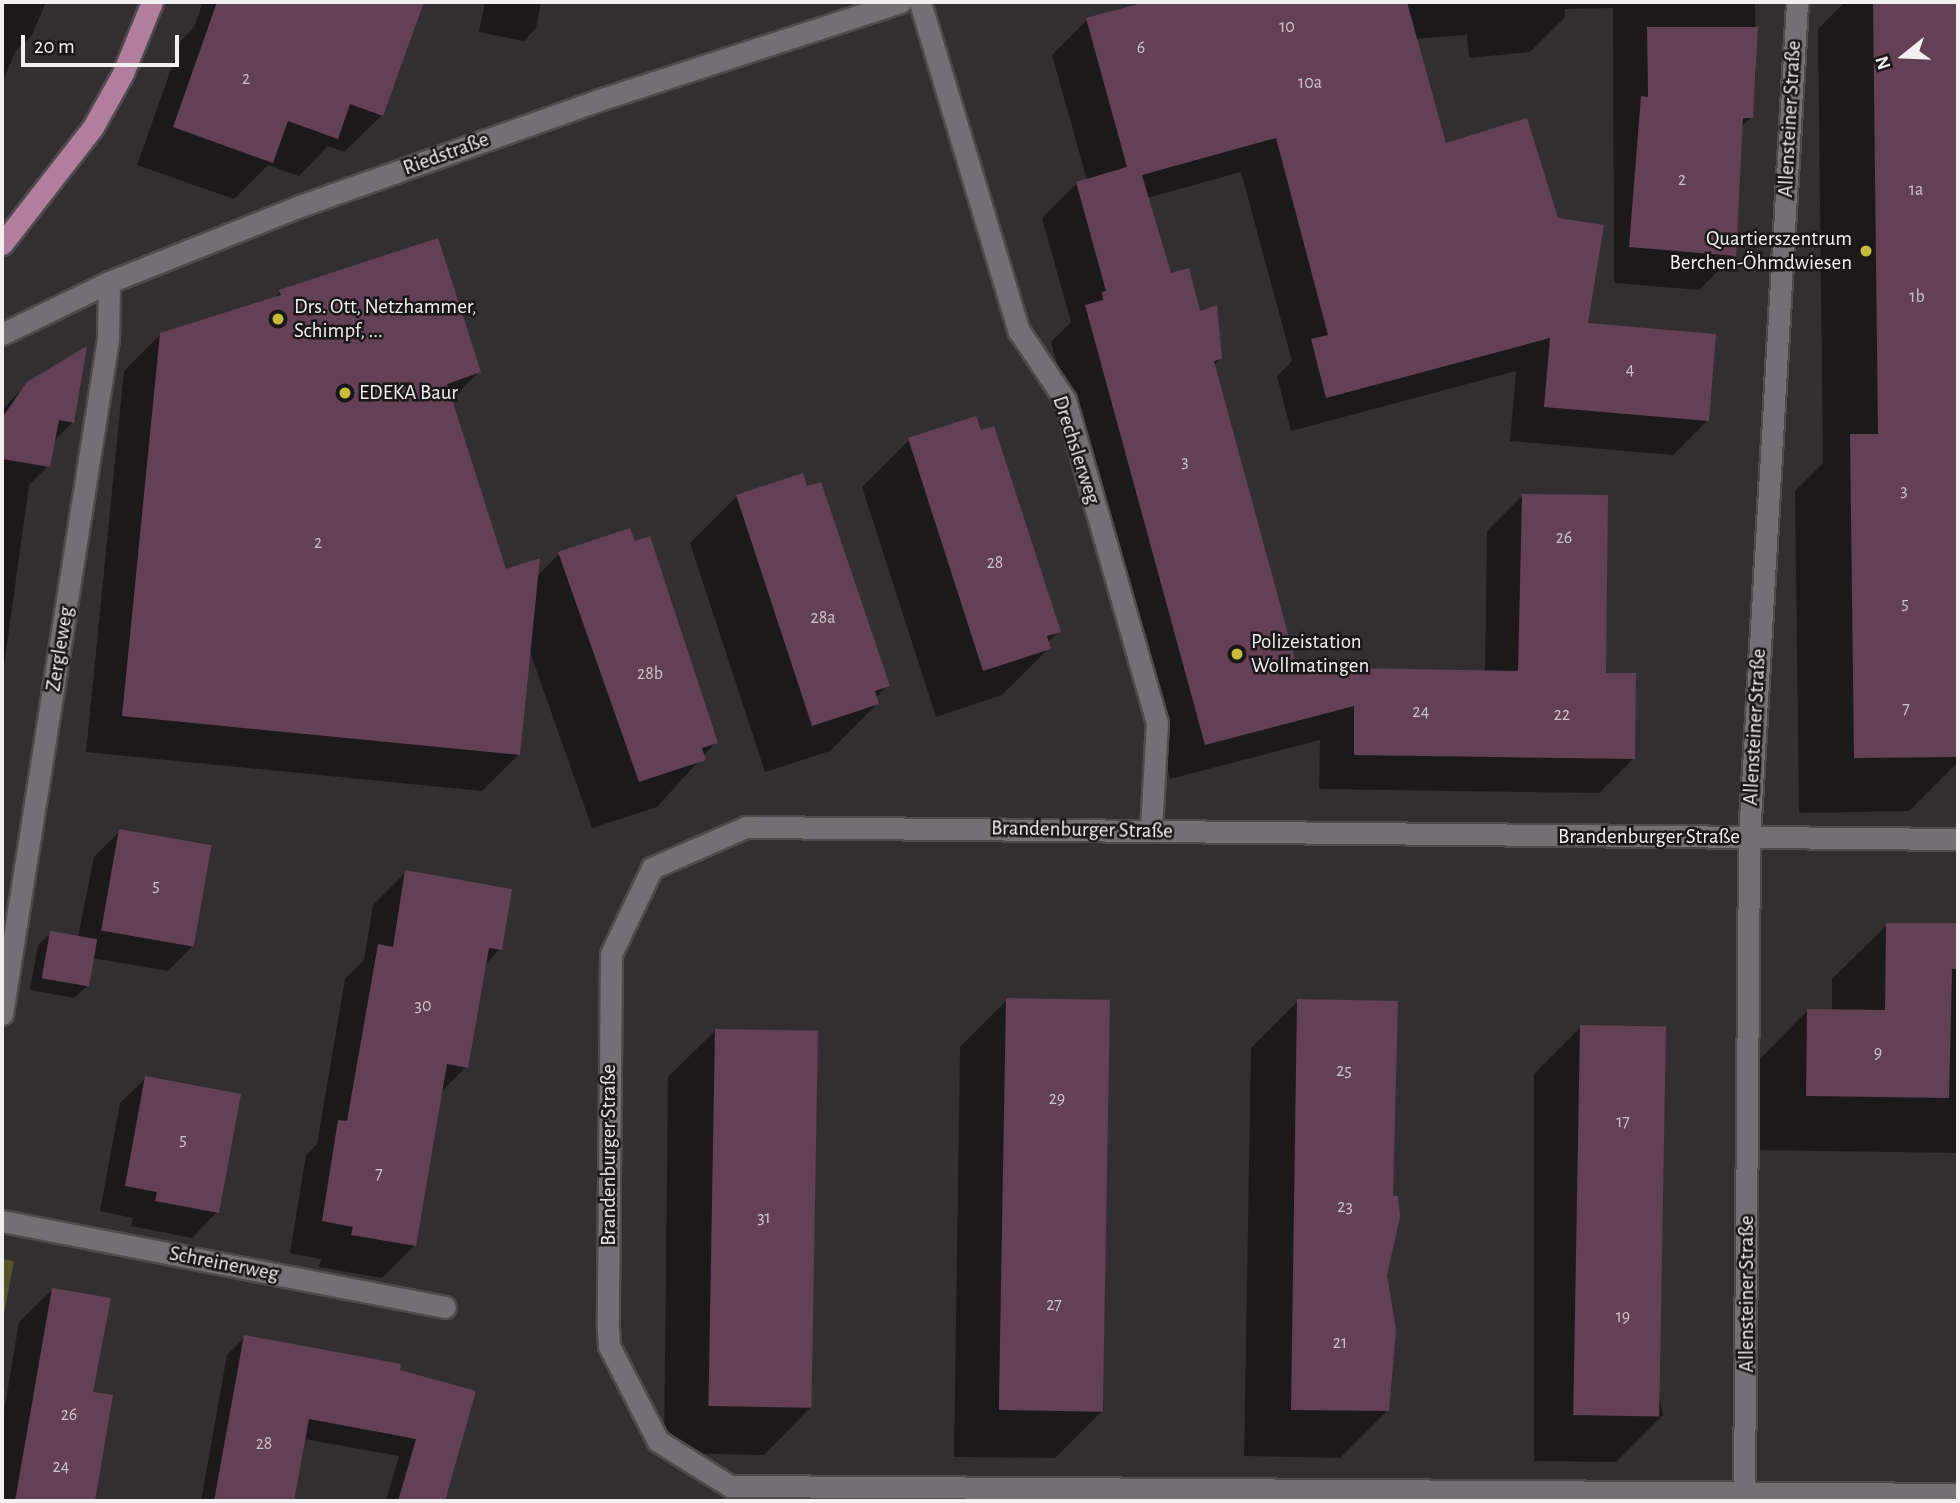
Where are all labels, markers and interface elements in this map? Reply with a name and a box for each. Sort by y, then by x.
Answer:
house number: 10 [1279,16,1295,38]
scale bar [24,21,182,65]
north arrow [1869,21,1939,91]
text: 20 m [34,36,75,57]
house number: 6 [1137,37,1145,59]
street label: Allensteiner Straße [1773,40,1807,198]
text: N [1872,53,1895,72]
house number: 2 [242,68,250,90]
house number: 10a [1298,72,1322,94]
street label: Riedstraße [400,127,492,181]
house number: 2 [1678,169,1686,191]
house number: 1a [1909,179,1923,201]
place label: Quartierszentrum Berchen-Öhmdwiesen [1670,226,1852,276]
marker: Quartierszentrum Berchen-Öhmdwiesen [1858,243,1874,259]
house number: 1b [1909,286,1925,308]
place label: Drs. Ott, Netzhammer, Schimpf, ... [294,294,477,344]
marker: Drs. Ott, Netzhammer, Schimpf, ... [268,309,288,329]
house number: 4 [1626,359,1634,381]
place label: EDEKA Baur [359,380,458,406]
marker: EDEKA Baur [337,385,353,401]
street label: Drechslerweg [1047,393,1105,507]
house number: 3 [1181,451,1189,473]
house number: 3 [1900,480,1908,502]
house number: 26 [1556,527,1572,549]
house number: 2 [314,532,322,554]
house number: 28 [987,552,1003,574]
house number: 5 [1901,593,1909,615]
street label: Zergleweg [41,605,79,693]
house number: 28a [810,607,836,629]
place label: Polizeistation Wollmatingen [1251,629,1369,679]
marker: Polizeistation Wollmatingen [1229,646,1245,662]
street label: Allensteiner Straße [1738,648,1772,806]
house number: 28b [637,663,663,685]
house number: 7 [1902,698,1910,720]
house number: 24 [1413,701,1429,723]
house number: 22 [1554,704,1570,726]
street label: Brandenburger Straße [991,816,1173,844]
street label: Brandenburger Straße [1558,824,1740,850]
house number: 5 [152,875,160,897]
house number: 30 [415,995,431,1017]
house number: 9 [1874,1042,1882,1064]
house number: 25 [1336,1060,1352,1082]
street label: Brandenburger Straße [596,1064,622,1246]
house number: 29 [1049,1088,1065,1110]
house number: 17 [1616,1111,1630,1133]
house number: 5 [179,1129,187,1151]
house number: 7 [375,1163,383,1185]
house number: 23 [1337,1196,1353,1218]
house number: 31 [757,1207,771,1229]
street label: Allensteiner Straße [1734,1216,1760,1372]
street label: Schreinerweg [167,1241,281,1287]
house number: 27 [1046,1294,1062,1316]
house number: 19 [1616,1306,1630,1328]
house number: 21 [1333,1332,1347,1354]
house number: 26 [61,1404,77,1426]
house number: 28 [256,1433,272,1455]
house number: 24 [53,1456,69,1478]

